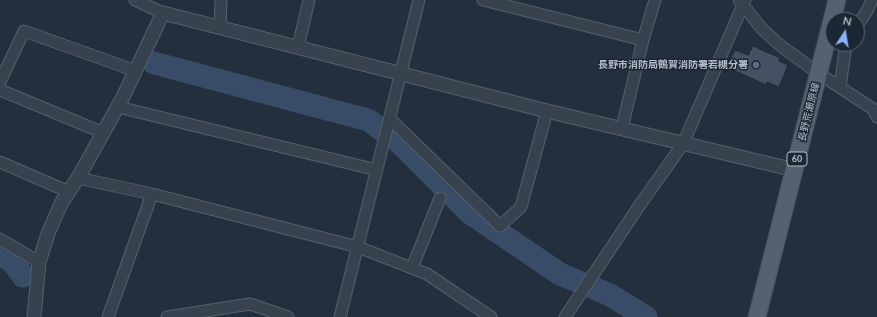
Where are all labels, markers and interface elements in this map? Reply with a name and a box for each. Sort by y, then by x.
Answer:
north arrow [825,12,865,52]
text: N [842,14,853,28]
place label: 長野市消防局鶴賀消防署若槻分署 [598,59,748,71]
marker: 長野市消防局鶴賀消防署若槻分署 [751,60,761,70]
street label: 長野荒瀬原線 [796,81,822,143]
road number: 60 [787,152,807,166]

